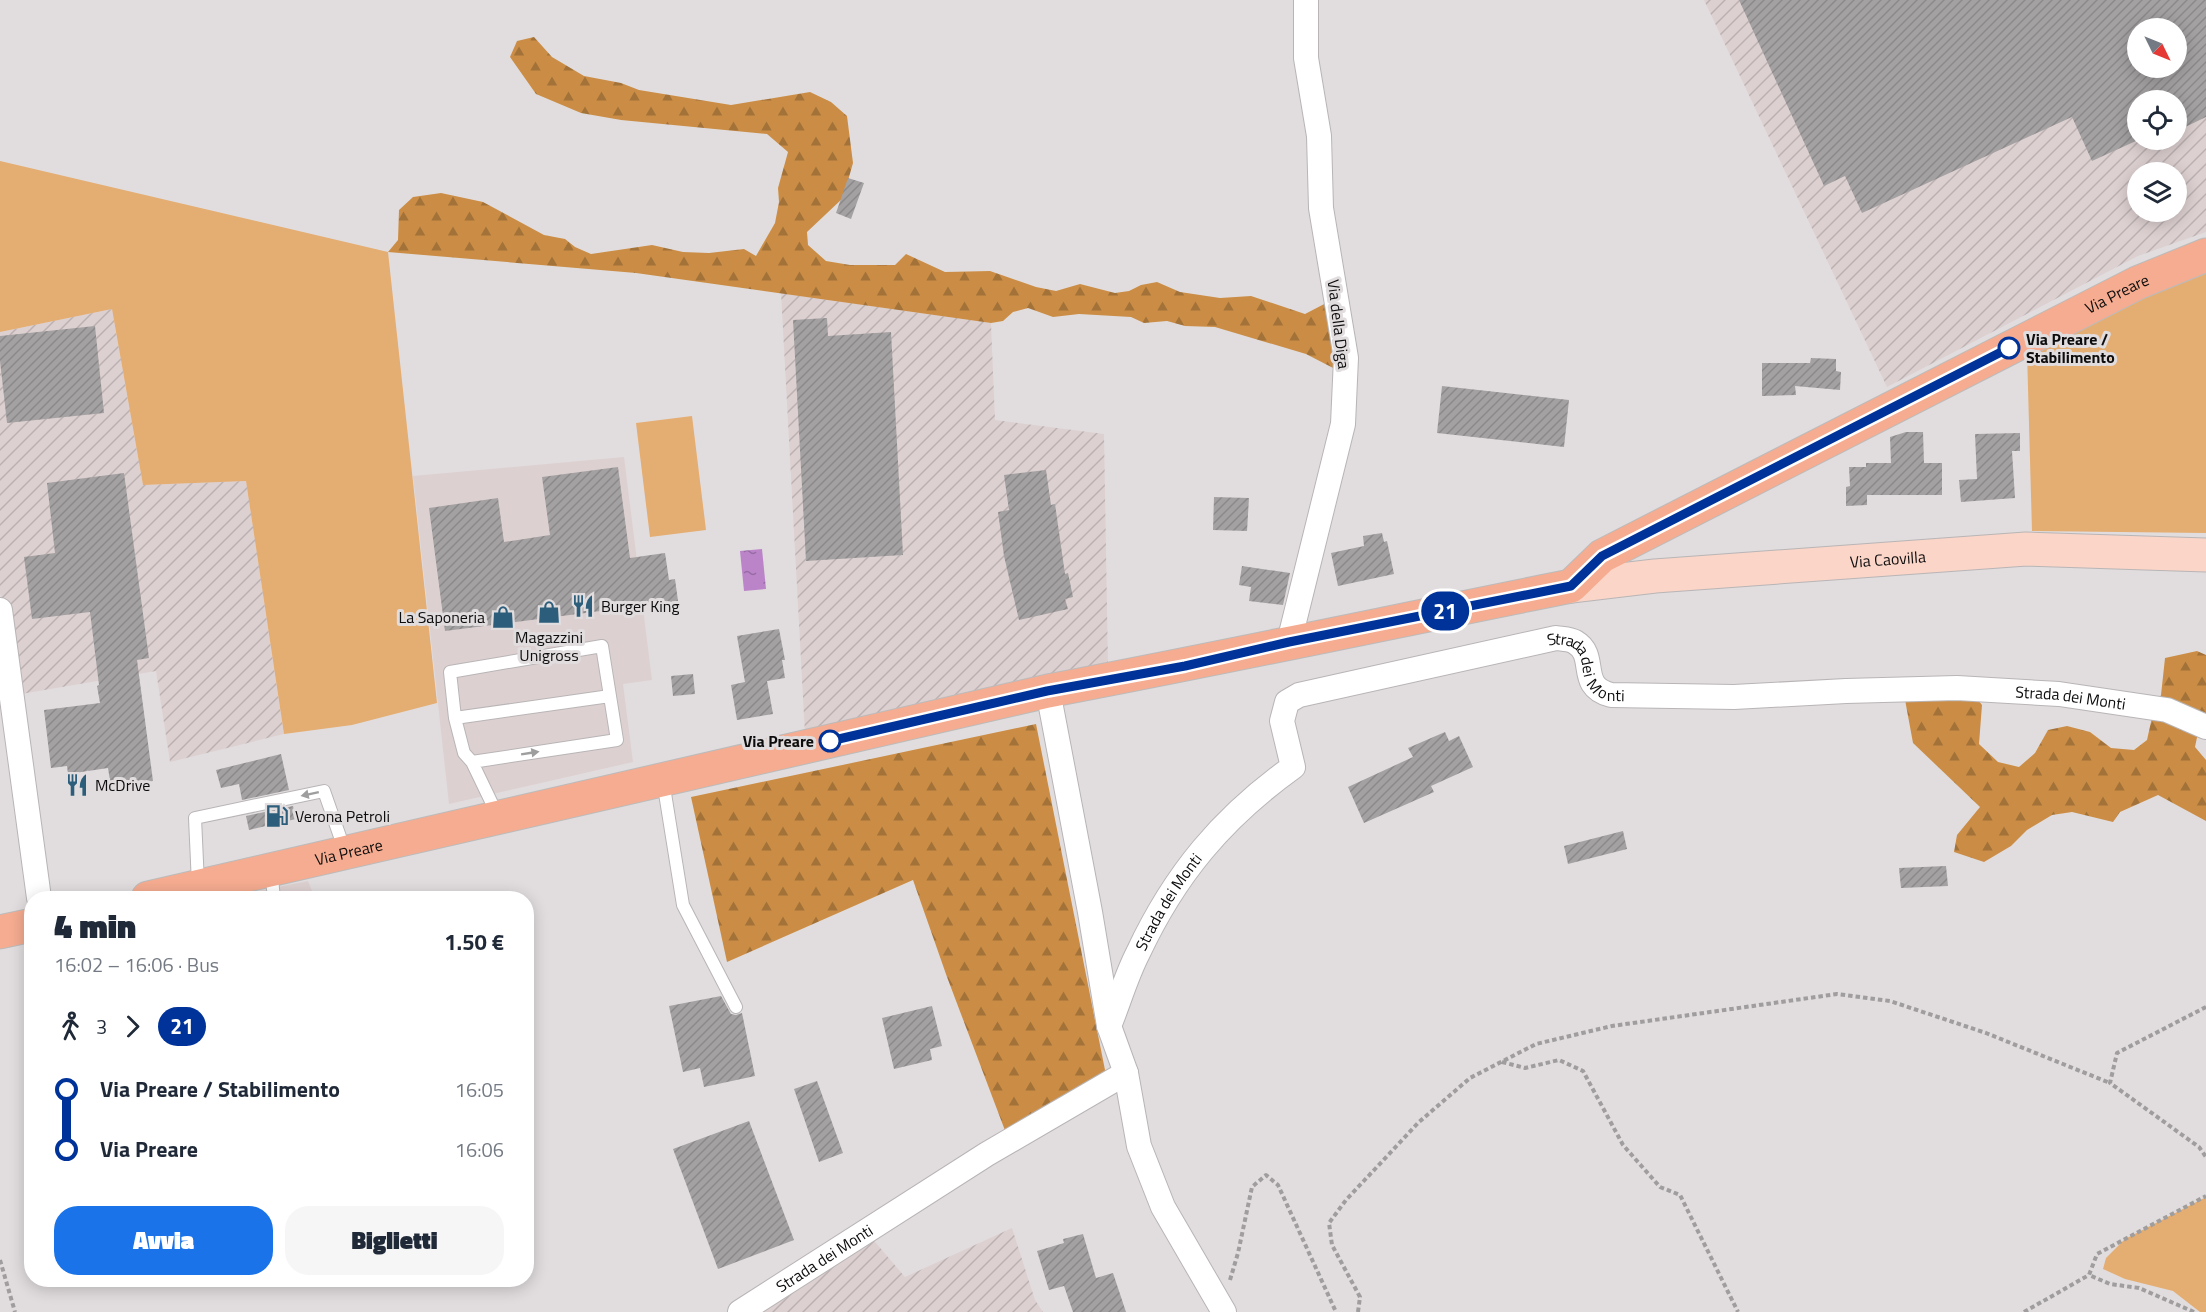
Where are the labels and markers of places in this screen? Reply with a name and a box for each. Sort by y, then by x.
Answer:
place label: Via Preare / Stabilimento [2026,327,2115,369]
marker: Via Preare / Stabilimento [1998,337,2020,359]
restaurant icon: Burger King [570,593,596,619]
place label: Burger King [601,594,680,618]
shop icon: Magazzini Unigross [536,599,562,625]
shop icon: La Saponeria [490,604,516,630]
place label: La Saponeria [399,605,485,629]
place label: Magazzini Unigross [515,625,583,667]
place label: Via Preare [743,729,814,753]
marker: Via Preare [819,730,841,752]
restaurant icon: McDrive [64,772,90,798]
place label: McDrive [95,773,150,797]
fuel station icon: Verona Petroli [264,803,290,829]
place label: Verona Petroli [295,804,390,828]

